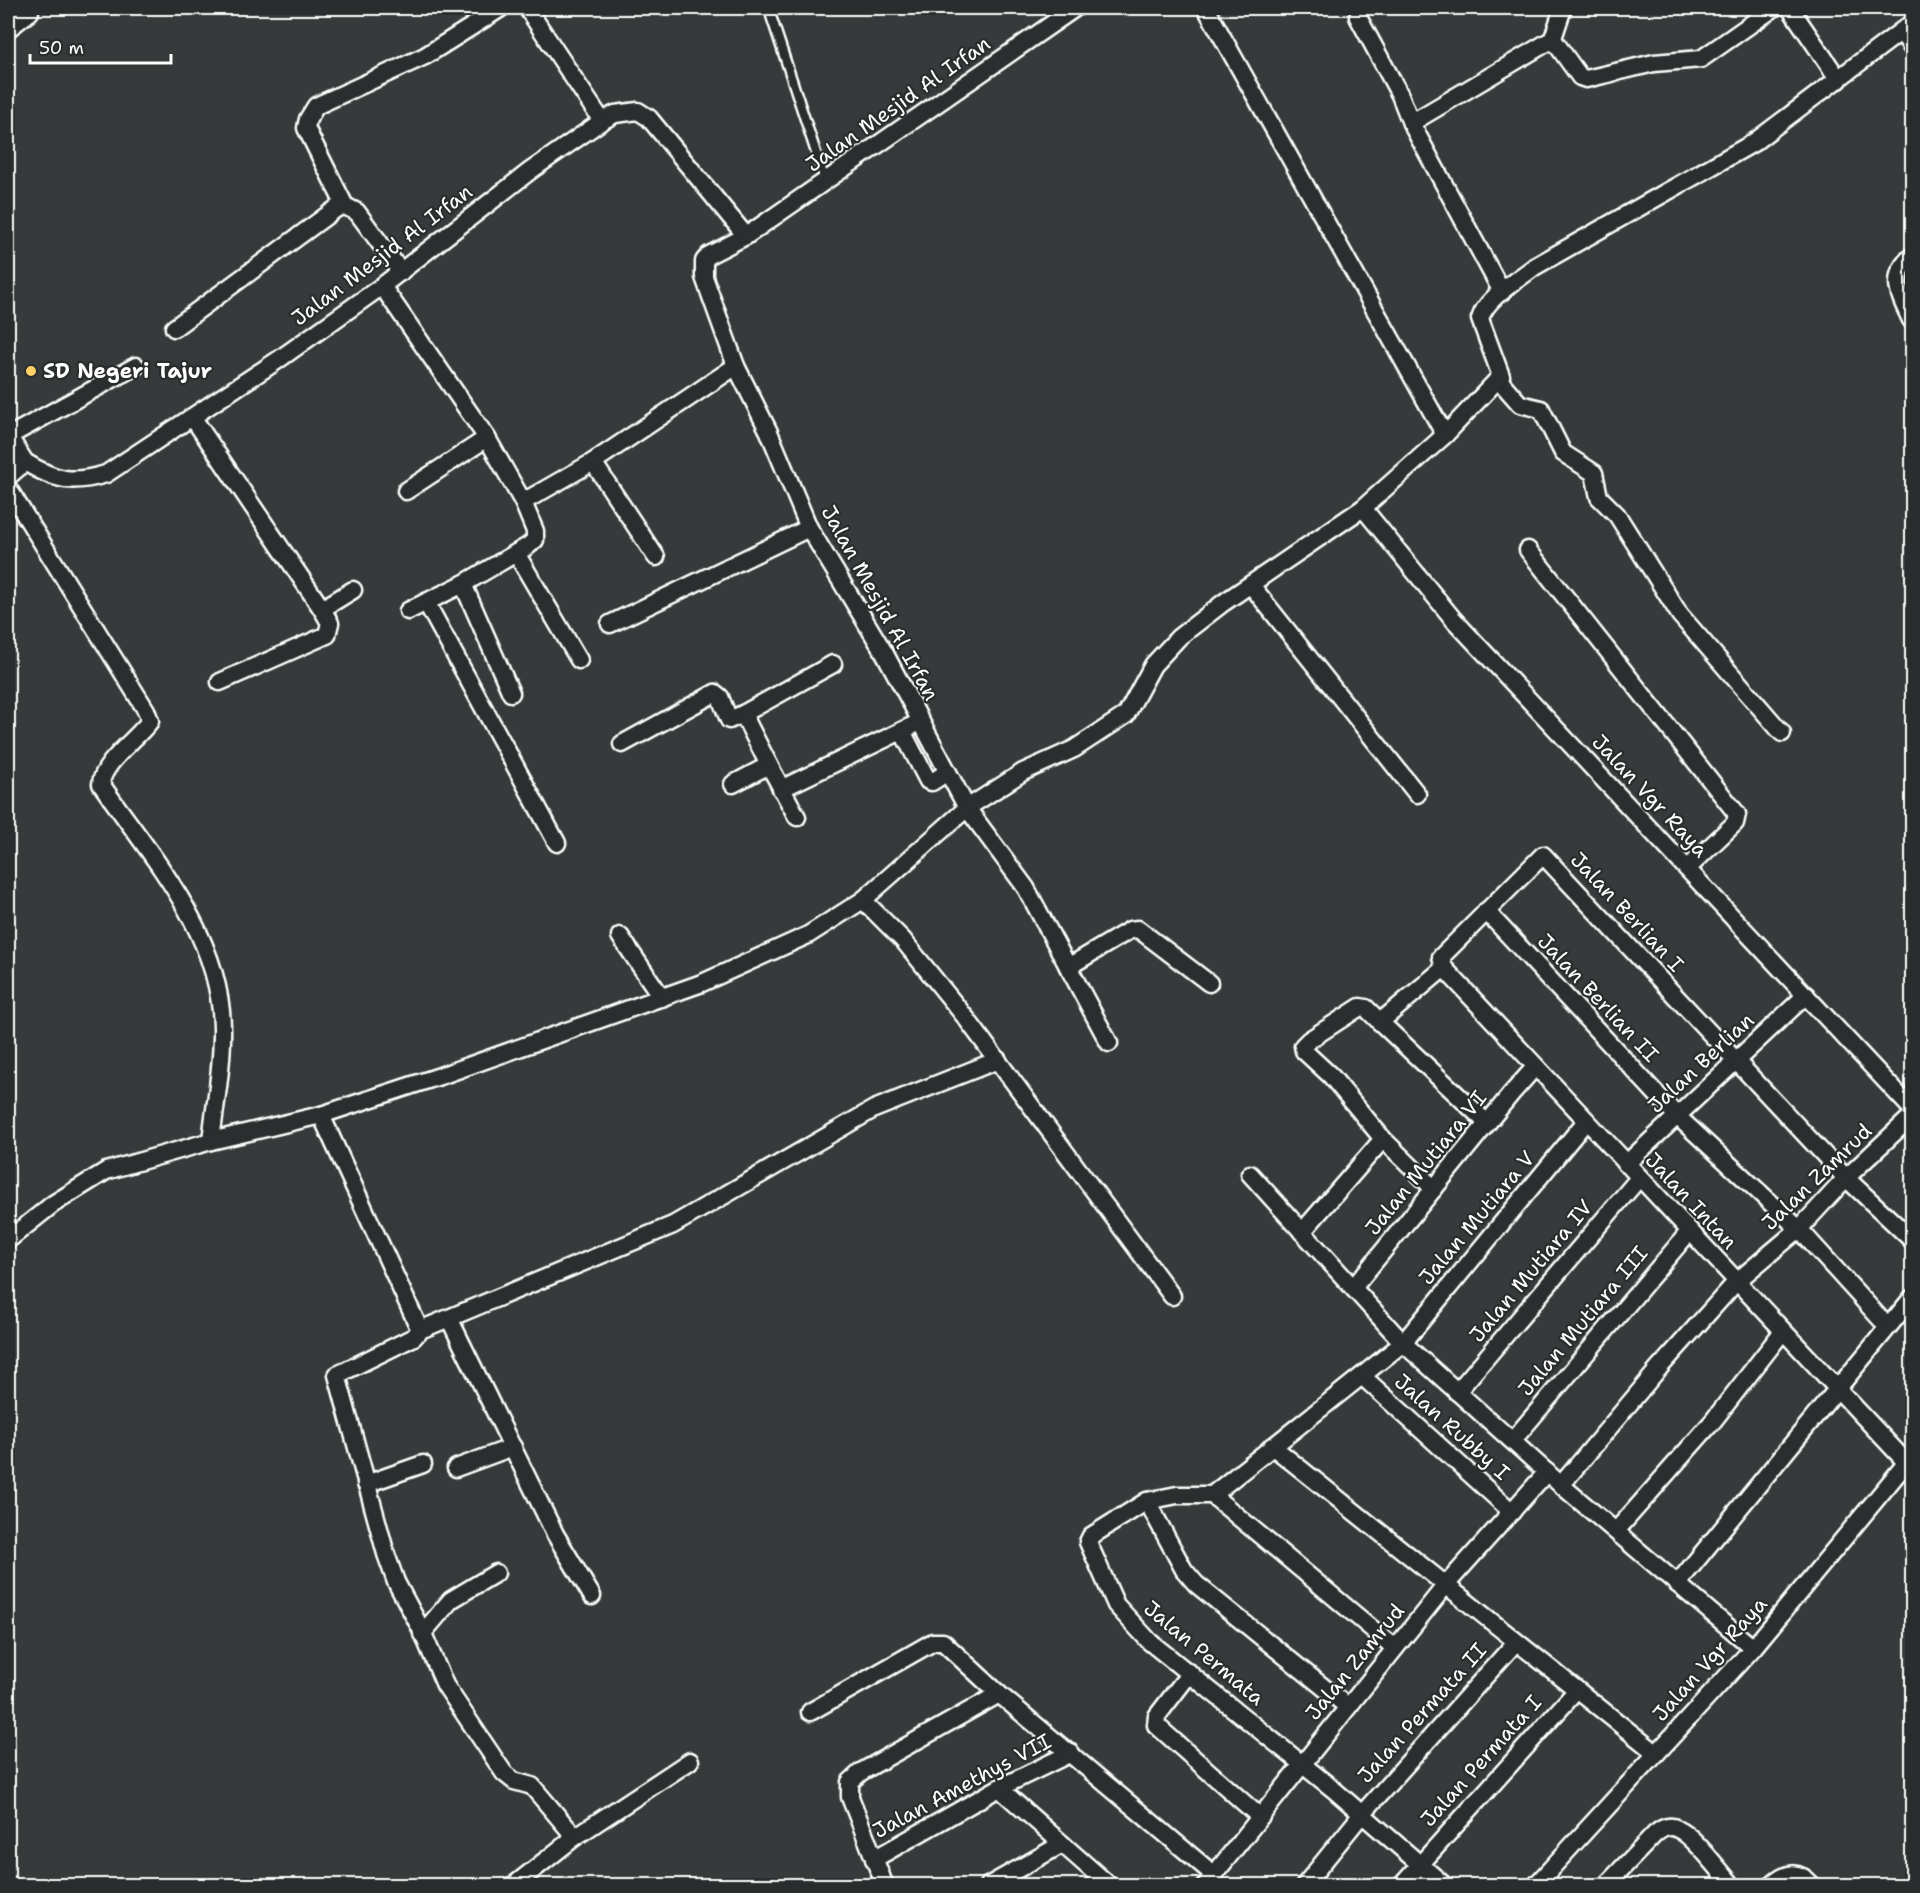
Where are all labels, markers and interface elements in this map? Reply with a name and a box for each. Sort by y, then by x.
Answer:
scale bar [30,27,171,65]
street label: Jalan Mesjid Al Irfan [800,30,996,178]
text: 50 m [39,36,84,60]
street label: Jalan Mesjid Al Irfan [286,178,478,332]
place label: SD Negeri Tajur [43,357,212,385]
marker: SD Negeri Tajur [24,364,38,378]
street label: Jalan Mesjid Al Irfan [815,500,945,706]
street label: Jalan Vgr Raya [1586,728,1714,864]
street label: Jalan Berlian I [1564,846,1690,978]
street label: Jalan Berlian II [1531,928,1665,1068]
street label: Jalan Berlian [1642,1006,1760,1119]
street label: Jalan Mutiara VI [1360,1086,1492,1240]
street label: Jalan Zamrud [1756,1117,1878,1237]
street label: Jalan Mutiara V [1414,1146,1540,1290]
street label: Jalan Intan [1639,1146,1743,1256]
street label: Jalan Mutiara IV [1463,1194,1599,1348]
street label: Jalan Mutiara III [1512,1240,1654,1402]
street label: Jalan Rubby I [1388,1368,1516,1486]
street label: Jalan Vgr Raya [1646,1591,1774,1727]
street label: Jalan Permata [1138,1594,1270,1712]
street label: Jalan Zamrud [1299,1598,1411,1726]
street label: Jalan Permata II [1352,1638,1492,1788]
street label: Jalan Permata I [1415,1690,1547,1832]
street label: Jalan Amethys VII [868,1727,1056,1845]

